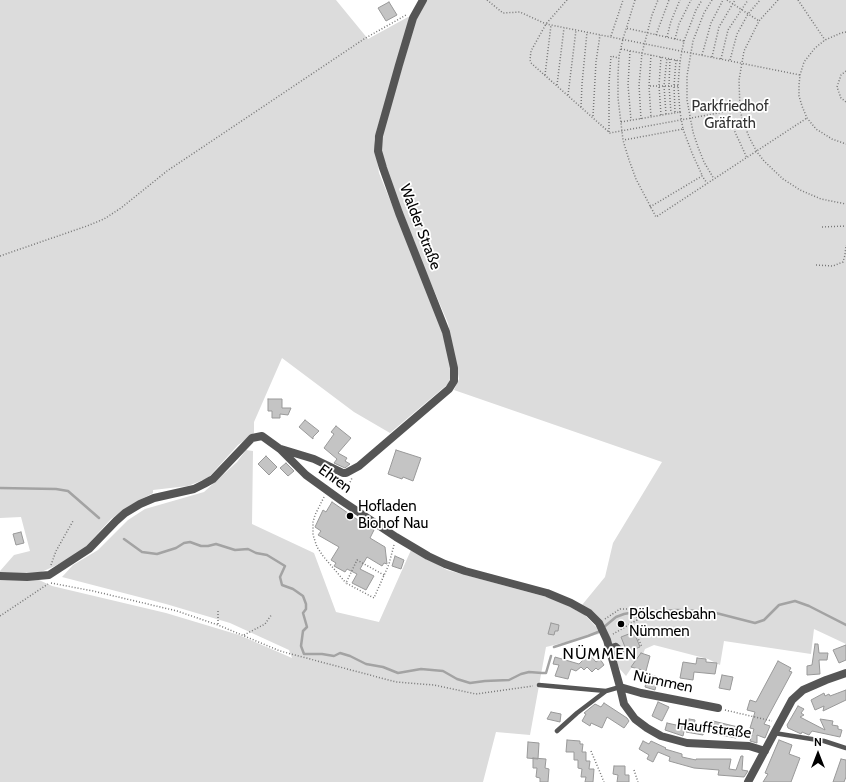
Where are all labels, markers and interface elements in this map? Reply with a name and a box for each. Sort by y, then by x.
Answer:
park label: Parkfriedhof Gräfrath [691,98,769,133]
street label: Walder Straße [395,182,445,272]
street label: Ehren [315,461,355,497]
place label: Hofladen Biohof Nau [358,498,428,533]
marker: Hofladen Biohof Nau [345,511,355,521]
place label: Pölschesbahn Nümmen [629,606,716,641]
marker: Pölschesbahn Nümmen [616,619,626,629]
district label: NÜMMEN [563,644,637,664]
street label: Nümmen [631,667,695,697]
street label: Hauffstraße [676,716,752,742]
north arrow [798,734,838,774]
text: N [814,735,822,749]

